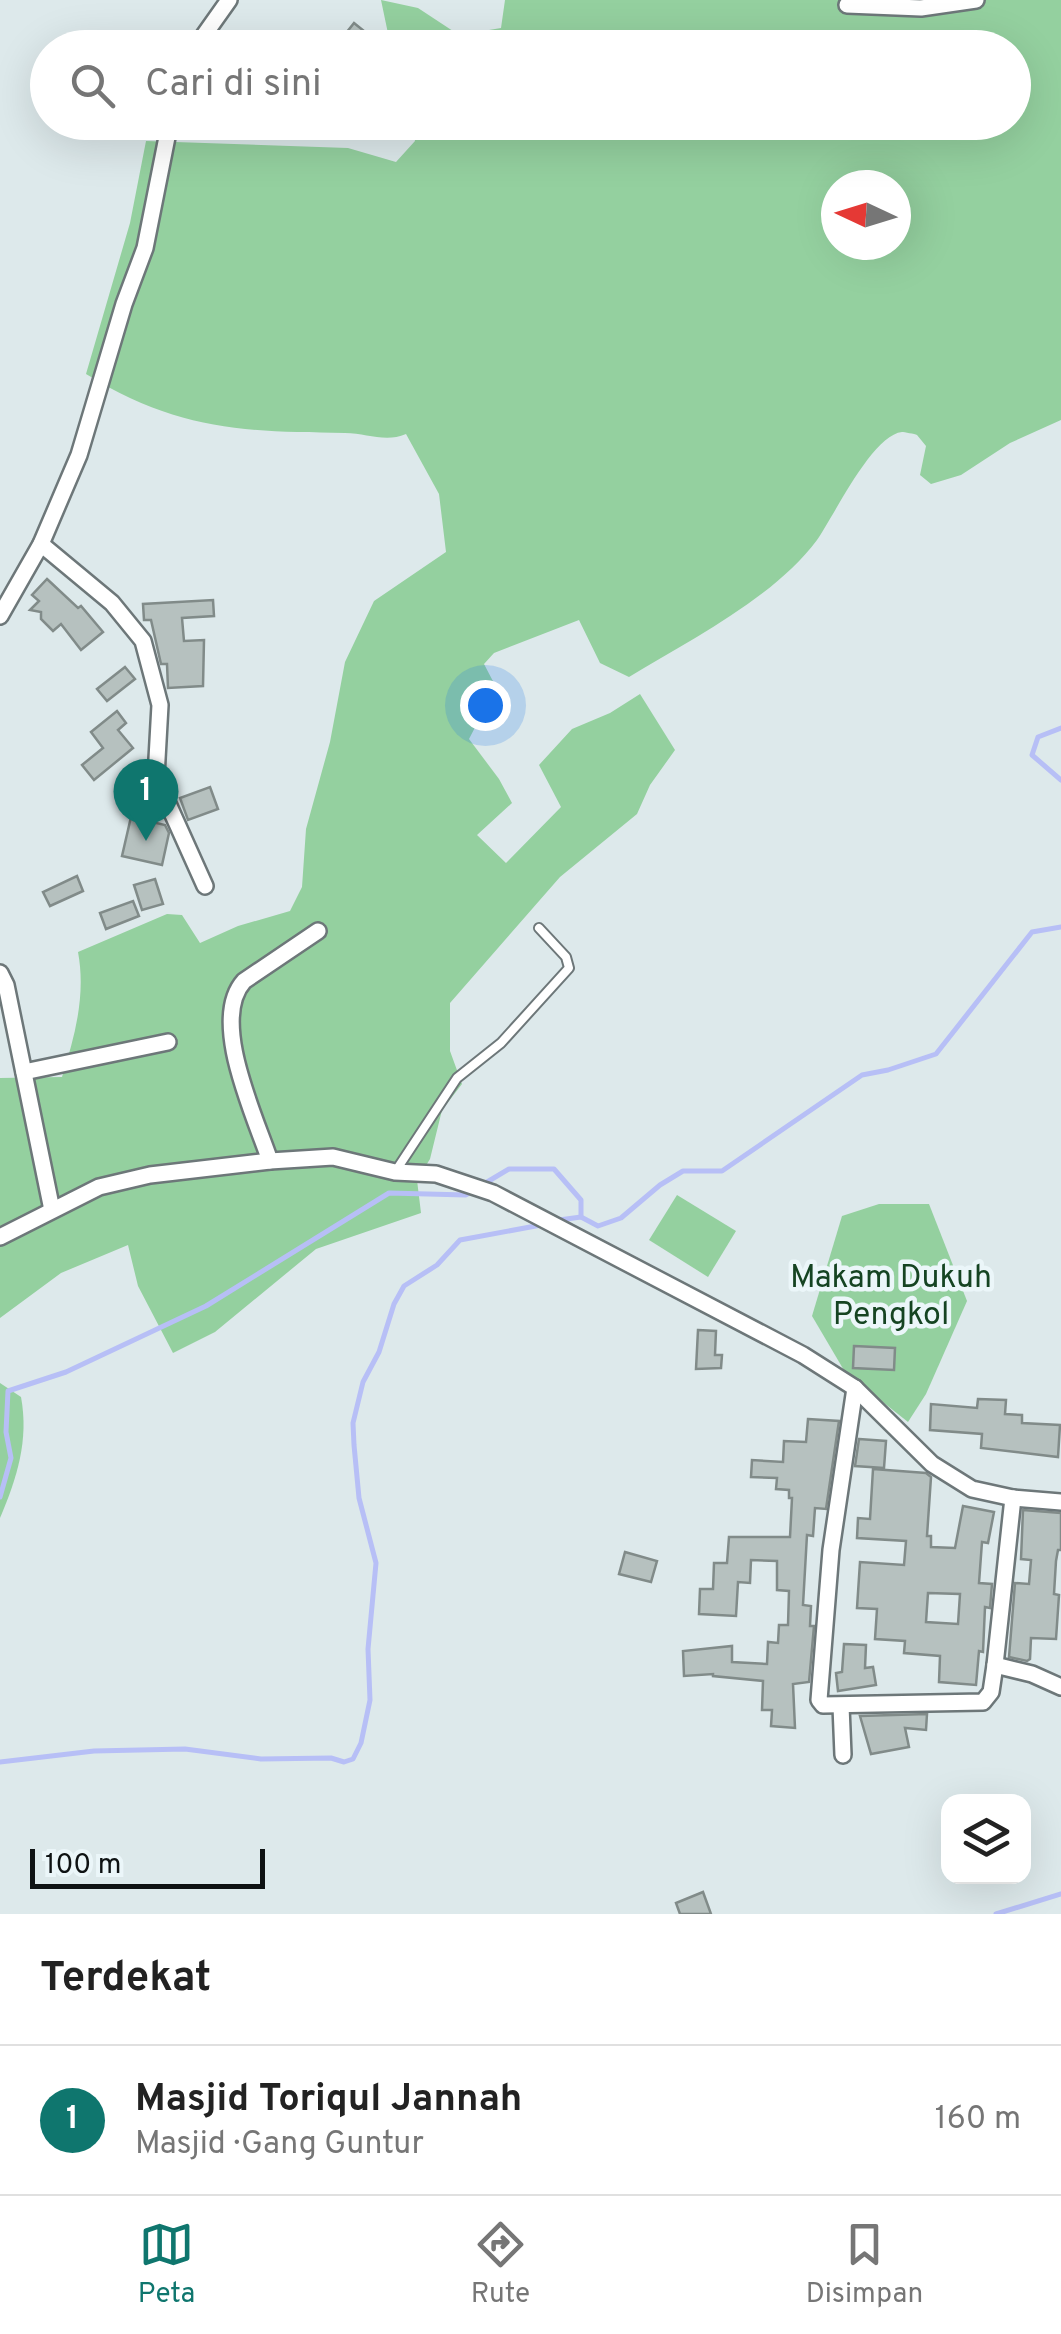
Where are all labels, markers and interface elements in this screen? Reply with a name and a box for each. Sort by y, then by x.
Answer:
search box [30,30,1031,140]
icon: search [65,58,120,113]
text: Cari di sini [145,61,322,110]
north arrow [821,170,911,260]
your location [460,680,511,731]
pin: 1 [114,758,178,841]
park label: Makam Dukuh Pengkol [790,1259,992,1336]
map controls [941,1794,1031,1884]
button: layers [941,1794,1031,1884]
scale bar [30,1844,265,1888]
text: 100 m [45,1848,121,1884]
text: Terdekat [40,1953,211,2006]
text: Masjid Toriqul Jannah [135,2076,522,2125]
text: 1 [66,2100,79,2140]
text: 160 m [935,2100,1021,2140]
text: Masjid · Gang Guntur [135,2125,424,2165]
tab: Peta [138,2217,195,2313]
tab: Rute [471,2217,530,2313]
tab: Disimpan [806,2217,923,2313]

